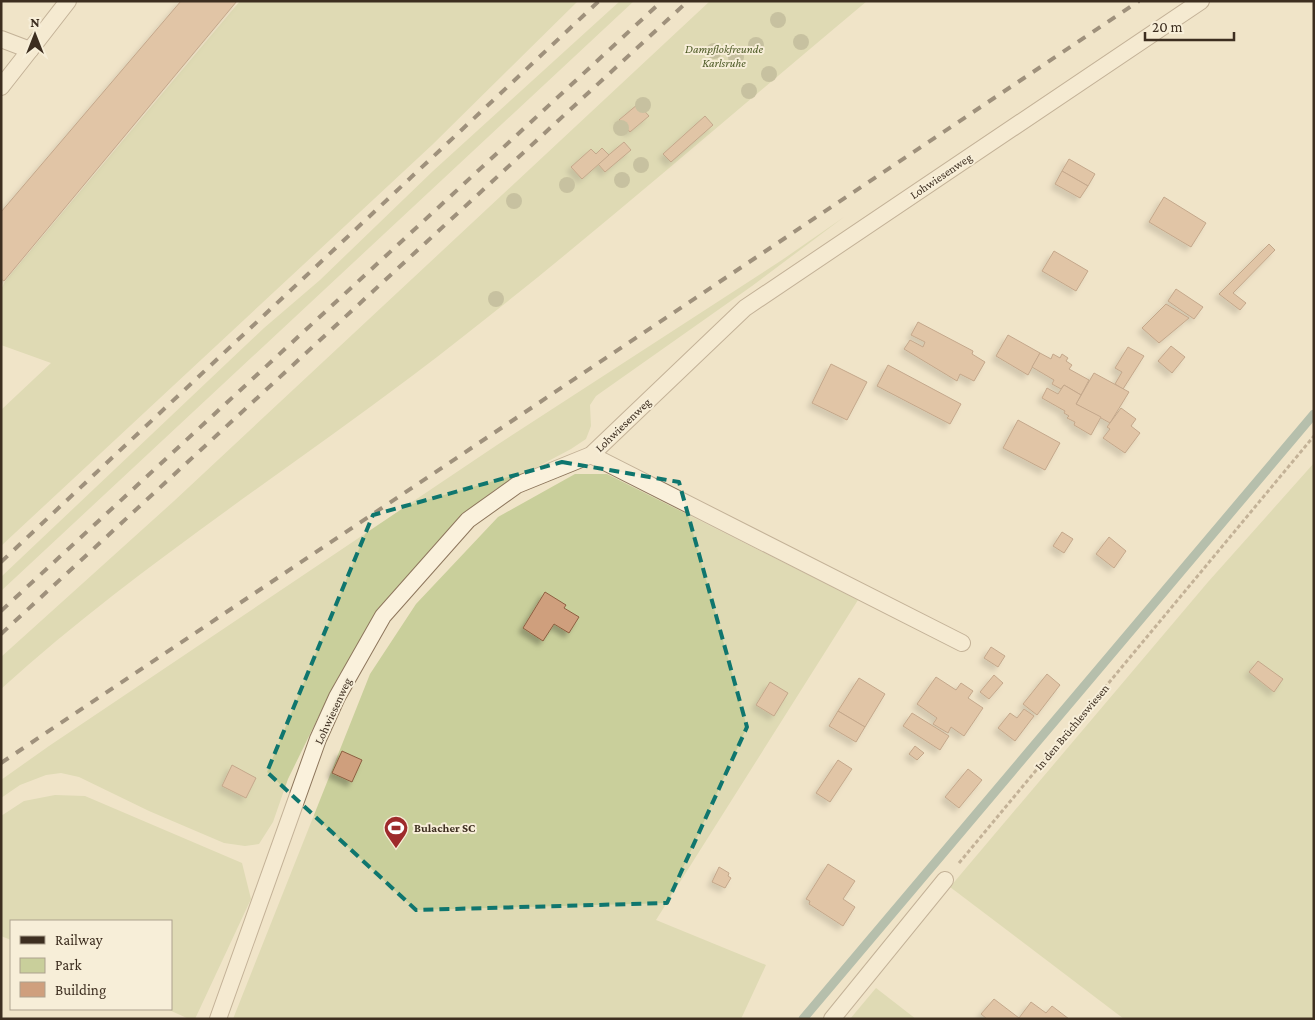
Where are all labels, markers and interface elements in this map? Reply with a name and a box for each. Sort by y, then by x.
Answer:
north arrow [10,10,60,60]
scale bar [1145,10,1234,42]
text: N [30,14,40,30]
text: 20 m [1152,19,1183,35]
park label: Dampflokfreunde Karlsruhe [685,42,764,70]
street label: Lohwiesenweg [907,150,975,202]
street label: Lohwiesenweg [592,395,654,455]
street label: Lohwiesenweg [311,675,355,747]
street label: In den Brüchleswiesen [1032,681,1112,773]
sports icon: Bulacher SC [383,815,409,849]
place label: Bulacher SC [414,821,476,835]
legend [10,920,172,1010]
text: Railway [55,932,103,949]
text: Park [55,957,82,973]
text: Building [55,982,106,999]

